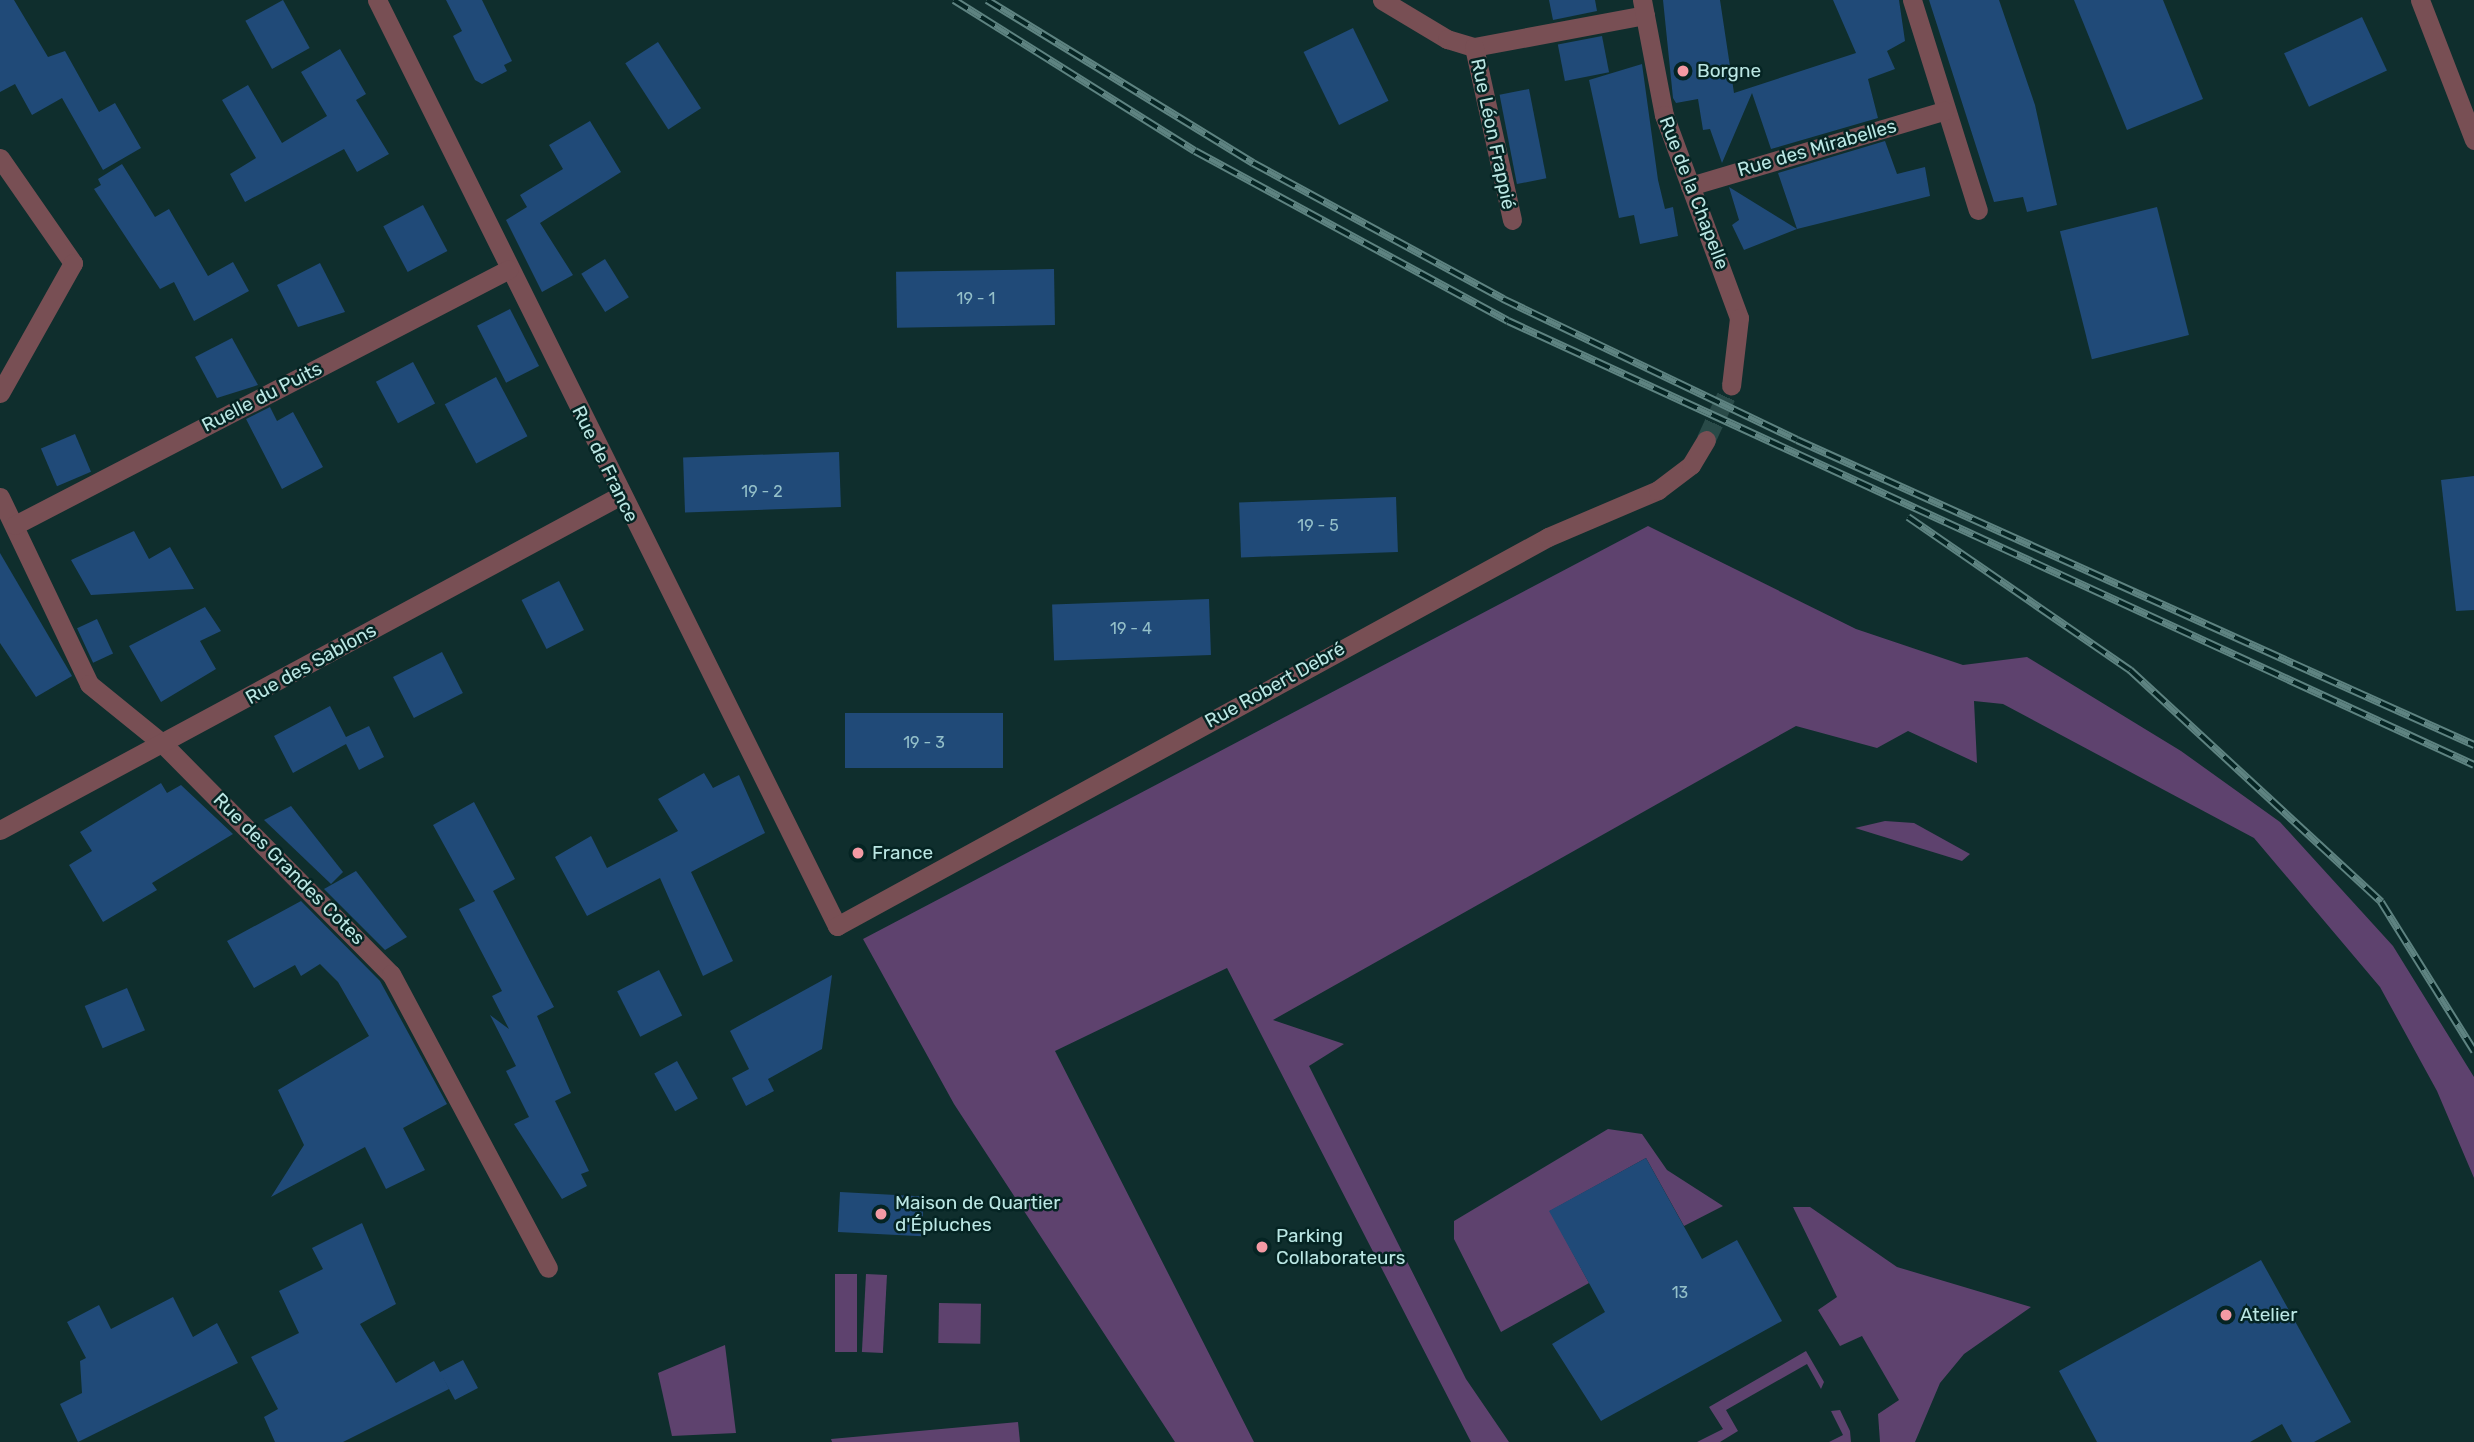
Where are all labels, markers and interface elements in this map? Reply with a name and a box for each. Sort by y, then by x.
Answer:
street label: Rue Léon Frappié [1466,56,1520,212]
place label: Borgne [1697,60,1761,82]
marker: Borgne [1675,63,1691,79]
street label: Rue de la Chapelle [1654,113,1734,273]
street label: Rue des Mirabelles [1735,114,1899,182]
house number: 19 - 1 [957,289,995,309]
street label: Ruelle du Puits [198,357,326,437]
street label: Rue de France [567,402,643,526]
house number: 19 - 2 [741,482,783,502]
house number: 19 - 5 [1297,516,1339,536]
street label: Rue des Sablons [242,619,380,709]
house number: 19 - 4 [1110,619,1152,639]
street label: Rue Robert Debré [1201,637,1349,733]
house number: 19 - 3 [903,733,945,753]
street label: Rue des Grandes Cotes [208,788,370,950]
place label: France [872,842,933,864]
marker: France [850,845,866,861]
place label: Maison de Quartier d'Épluches [895,1192,1060,1236]
marker: Maison de Quartier d'Épluches [873,1206,889,1222]
place label: Parking Collaborateurs [1276,1225,1405,1269]
marker: Parking Collaborateurs [1254,1239,1270,1255]
house number: 13 [1672,1283,1688,1303]
place label: Atelier [2240,1304,2297,1326]
marker: Atelier [2218,1307,2234,1323]

